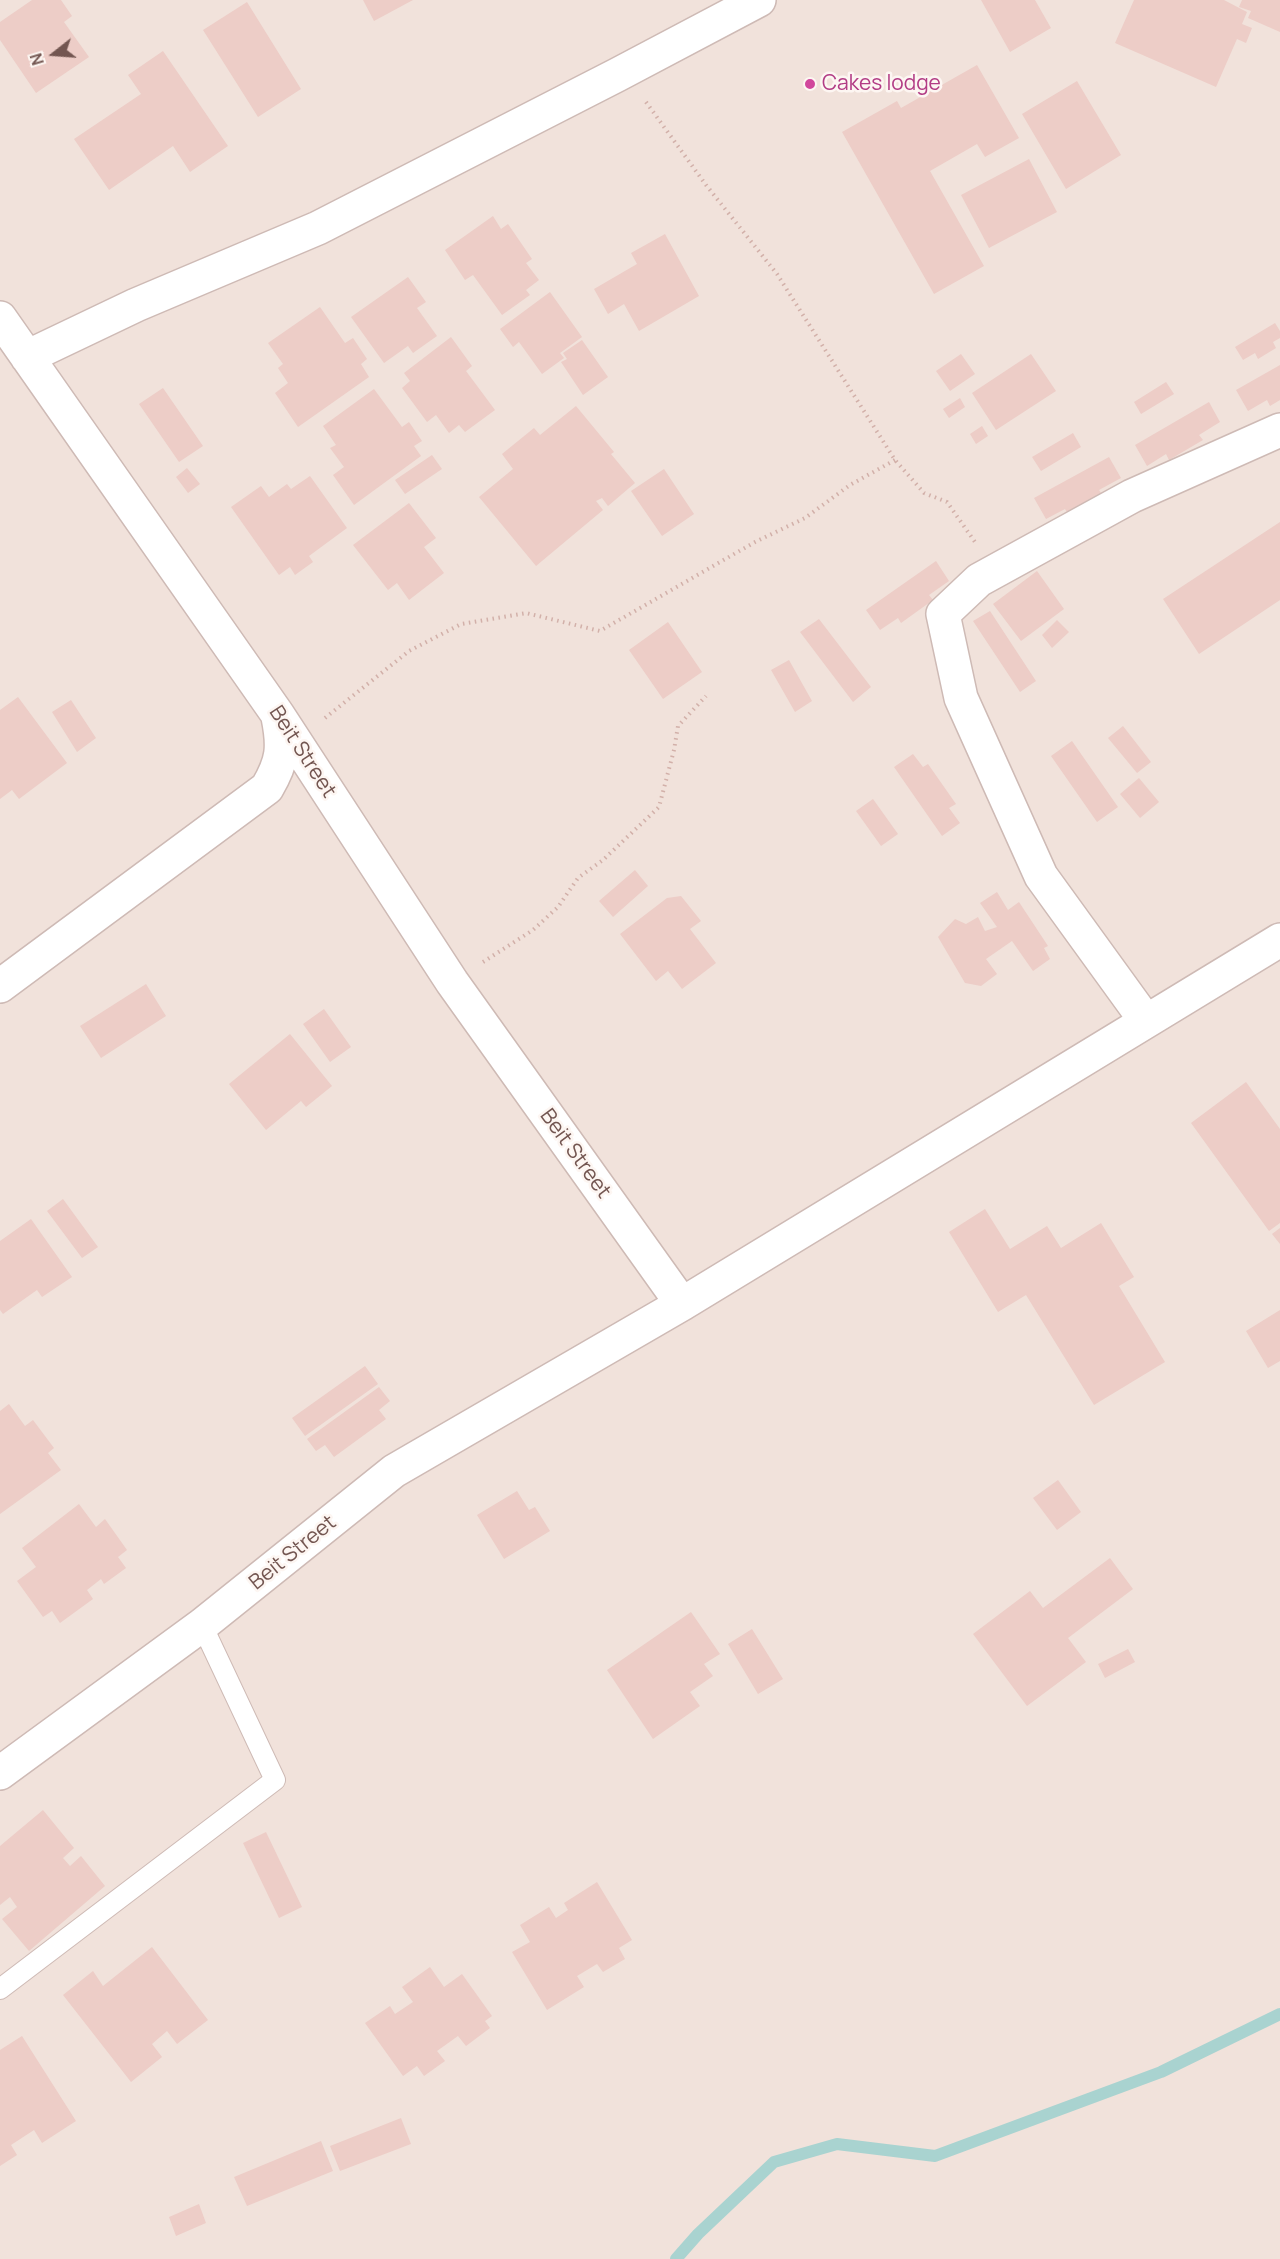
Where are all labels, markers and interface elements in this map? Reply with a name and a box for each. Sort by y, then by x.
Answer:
north arrow [24,24,84,84]
text: N [25,51,49,68]
place label: Cakes lodge [822,71,941,97]
marker: Cakes lodge [803,77,817,91]
street label: Beit Street [263,701,341,803]
street label: Beit Street [534,1104,616,1204]
street label: Beit Street [245,1510,341,1596]

